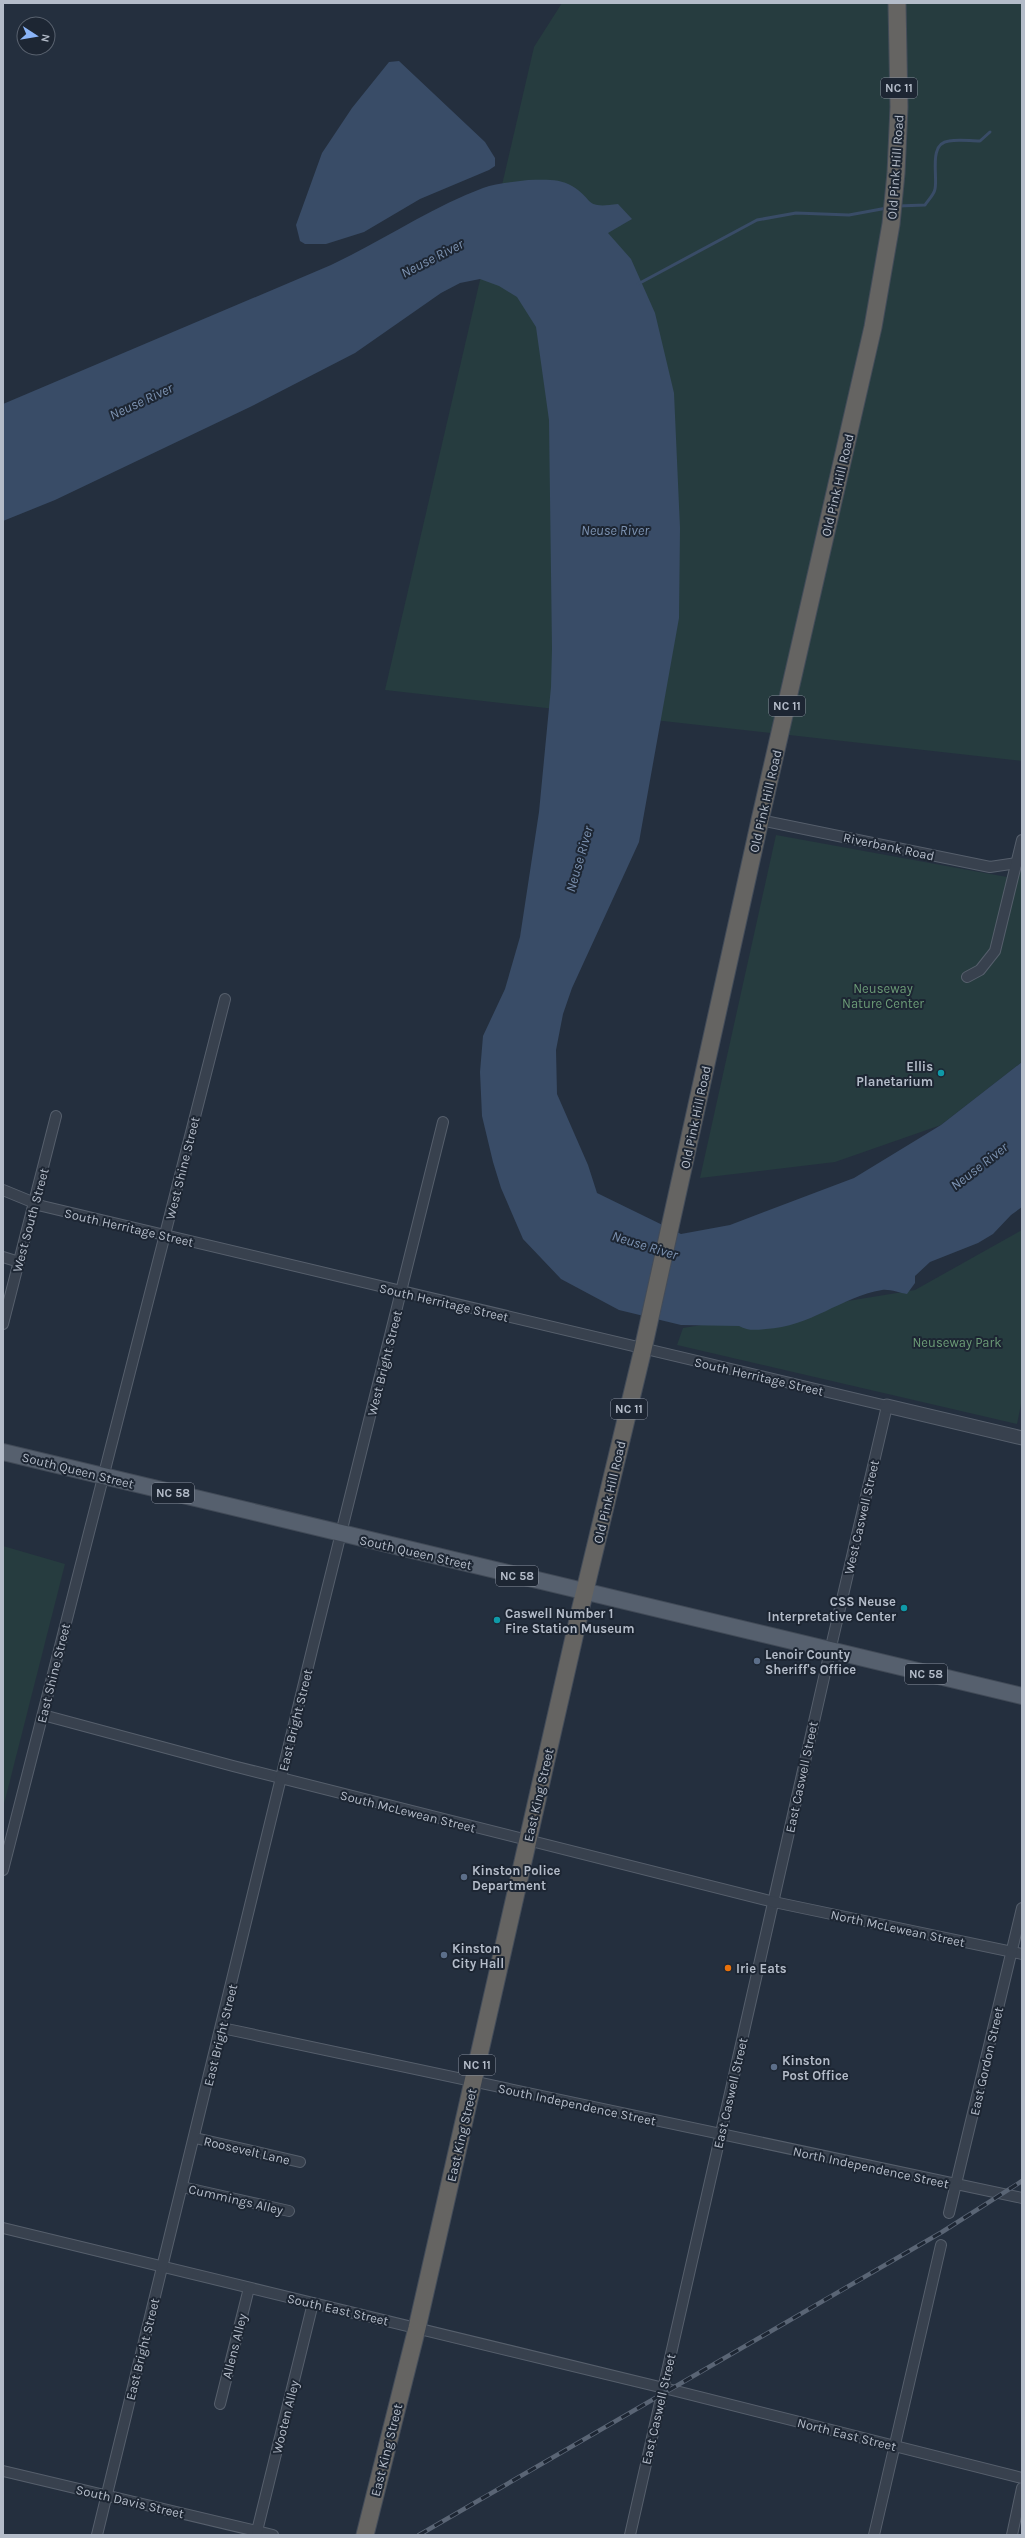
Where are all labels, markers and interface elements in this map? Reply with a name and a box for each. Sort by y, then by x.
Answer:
north arrow [16,16,56,56]
text: N [38,33,52,43]
road number: NC 11 [881,78,917,98]
street label: Old Pink Hill Road [884,114,907,220]
water label: Neuse River [398,235,467,281]
water label: Neuse River [107,379,177,424]
street label: Old Pink Hill Road [818,432,857,538]
water label: Neuse River [581,522,650,539]
road number: NC 11 [769,696,805,716]
street label: Old Pink Hill Road [746,748,785,854]
water label: Neuse River [562,823,597,894]
street label: Riverbank Road [842,830,936,863]
park label: Neuseway Nature Center [842,981,924,1011]
place label: Ellis Planetarium [856,1059,933,1089]
street label: Old Pink Hill Road [677,1064,714,1170]
marker: Ellis Planetarium [936,1068,946,1078]
street label: West Shine Street [162,1115,203,1221]
water label: Neuse River [947,1138,1012,1194]
street label: West South Street [9,1166,52,1274]
street label: South Herritage Street [63,1205,195,1250]
water label: Neuse River [610,1227,681,1264]
street label: South Herritage Street [378,1280,510,1325]
street label: West Bright Street [364,1309,405,1417]
park label: Neuseway Park [912,1335,1002,1350]
street label: South Herritage Street [693,1354,825,1399]
road number: NC 11 [611,1399,647,1419]
street label: Old Pink Hill Road [590,1439,629,1545]
street label: South Queen Street [20,1449,136,1492]
street label: West Caswell Street [841,1458,882,1576]
road number: NC 58 [152,1483,194,1503]
street label: South Queen Street [358,1532,474,1573]
road number: NC 58 [496,1566,538,1586]
place label: CSS Neuse Interpretative Center [768,1594,897,1624]
marker: CSS Neuse Interpretative Center [899,1603,909,1613]
place label: Caswell Number 1 Fire Station Museum [505,1606,635,1636]
marker: Caswell Number 1 Fire Station Museum [492,1615,502,1625]
street label: East Shine Street [34,1622,73,1724]
place label: Lenoir County Sheriff's Office [765,1647,856,1677]
marker: Lenoir County Sheriff's Office [752,1656,762,1666]
road number: NC 58 [905,1664,947,1684]
street label: East Bright Street [276,1667,315,1773]
street label: East Caswell Street [782,1720,821,1834]
street label: East King Street [520,1747,557,1843]
street label: South McLewean Street [339,1787,477,1836]
place label: Kinston Police Department [472,1863,561,1893]
marker: Kinston Police Department [459,1872,469,1882]
street label: North McLewean Street [829,1907,966,1950]
place label: Kinston City Hall [452,1941,504,1971]
marker: Kinston City Hall [439,1950,449,1960]
place label: Irie Eats [736,1961,787,1976]
marker: Irie Eats [723,1963,733,1973]
street label: East Bright Street [201,1982,240,2088]
street label: East Gordon Street [967,2005,1006,2117]
street label: East Caswell Street [710,2036,751,2150]
place label: Kinston Post Office [782,2053,849,2083]
road number: NC 11 [459,2055,495,2075]
marker: Kinston Post Office [769,2062,779,2072]
street label: South Independence Street [497,2080,657,2129]
street label: East King Street [443,2087,480,2183]
street label: Roosevelt Lane [202,2133,292,2168]
street label: North Independence Street [792,2144,950,2191]
street label: Cummings Alley [187,2181,285,2218]
street label: South East Street [286,2291,390,2328]
street label: East Bright Street [123,2296,162,2402]
street label: Allens Alley [219,2312,250,2380]
street label: East Caswell Street [638,2352,679,2466]
street label: Wooten Alley [269,2379,302,2456]
street label: East King Street [368,2402,405,2498]
street label: North East Street [796,2415,898,2454]
street label: South Davis Street [74,2482,185,2521]

